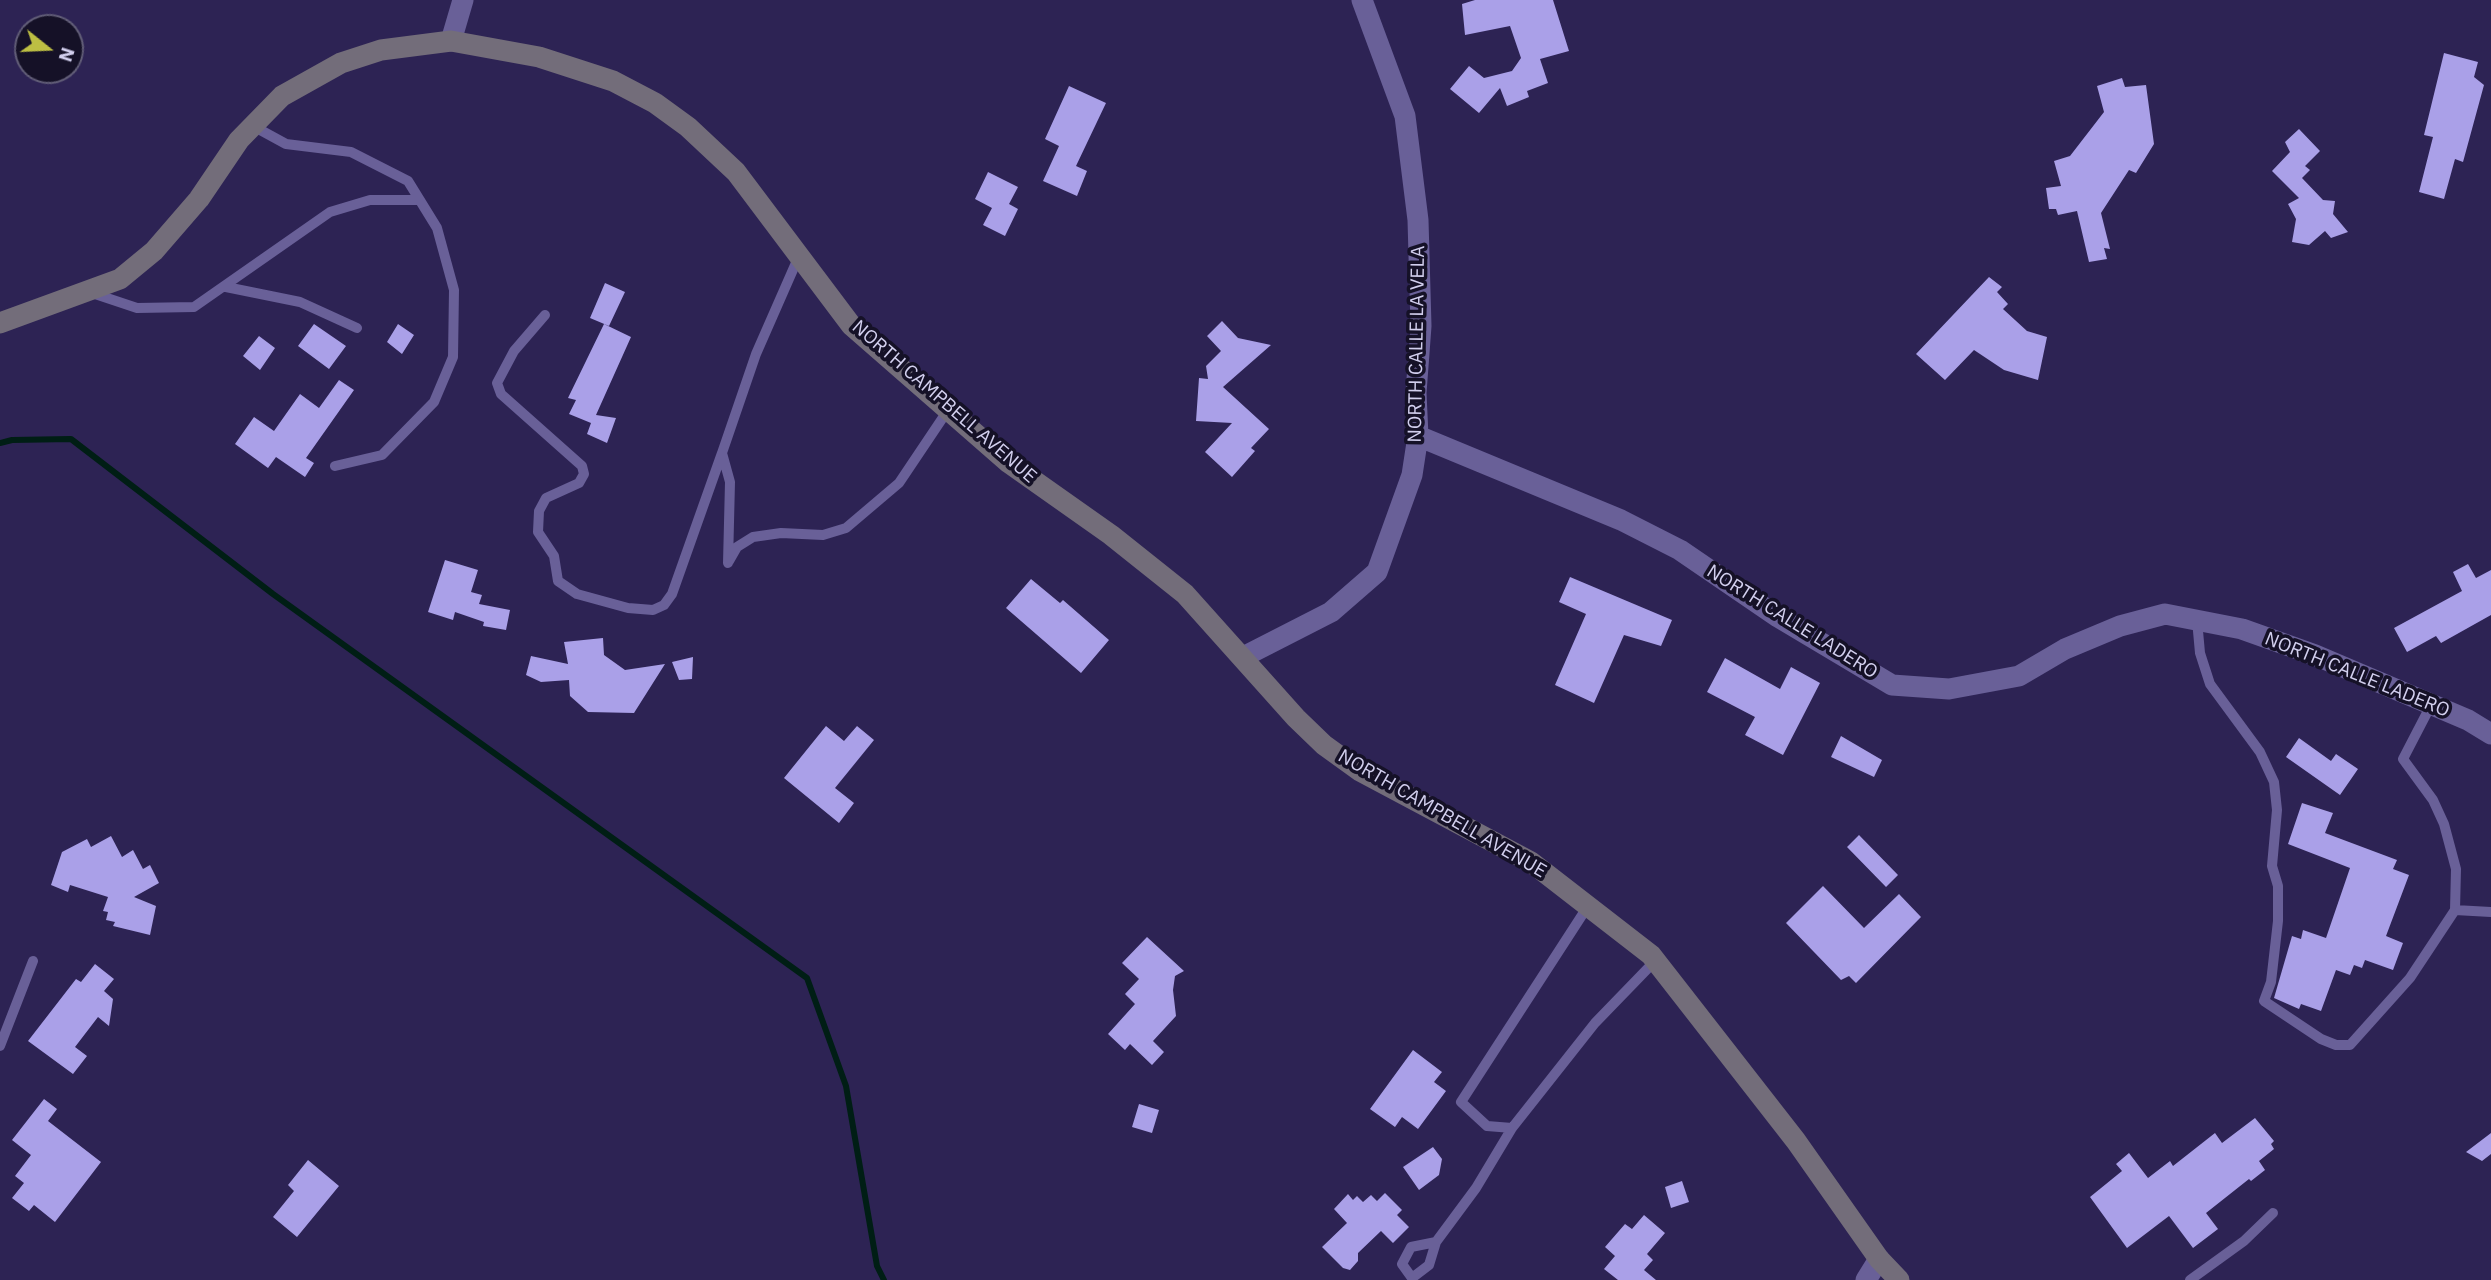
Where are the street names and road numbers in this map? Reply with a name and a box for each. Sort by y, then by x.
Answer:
street label: NORTH CALLE LA VELA [1404,245,1430,443]
street label: NORTH CAMPBELL AVENUE [847,316,1041,488]
street label: NORTH CALLE LADERO [1702,560,1882,684]
street label: NORTH CALLE LADERO [2261,627,2453,723]
street label: NORTH CAMPBELL AVENUE [1334,745,1550,883]

